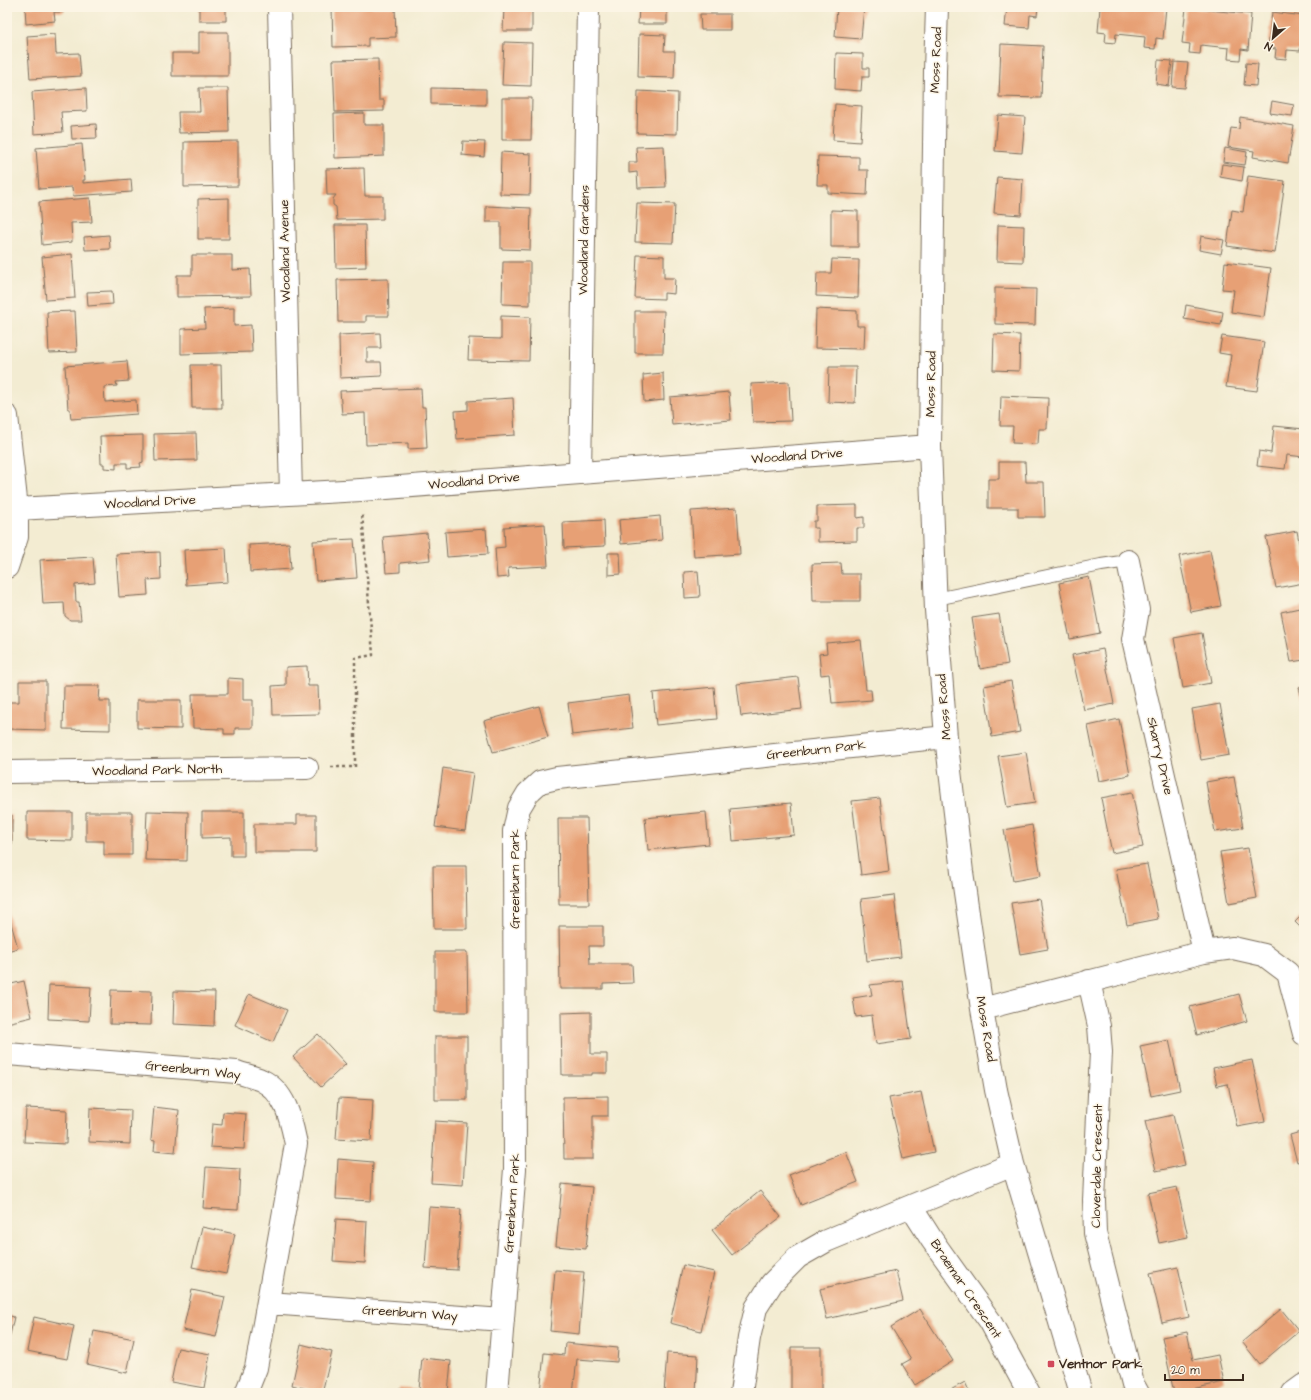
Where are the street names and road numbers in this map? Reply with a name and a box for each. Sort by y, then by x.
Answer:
street label: Moss Road [926,26,946,93]
street label: Woodland Gardens [574,184,594,295]
street label: Woodland Avenue [275,199,295,303]
street label: Moss Road [921,350,941,417]
street label: Woodland Drive [751,444,843,468]
street label: Woodland Drive [427,468,521,494]
street label: Woodland Drive [104,491,196,513]
street label: Moss Road [932,673,956,741]
street label: Sharry Drive [1141,715,1178,797]
street label: Greenburn Park [766,736,866,764]
street label: Woodland Park North [92,760,223,780]
street label: Greenburn Park [506,829,524,929]
street label: Moss Road [971,995,1001,1063]
street label: Greenburn Way [144,1056,241,1085]
street label: Cloverdale Crescent [1087,1103,1107,1228]
street label: Greenburn Park [500,1153,524,1253]
street label: Braemar Crescent [926,1236,1006,1343]
street label: Greenburn Way [362,1301,458,1326]

